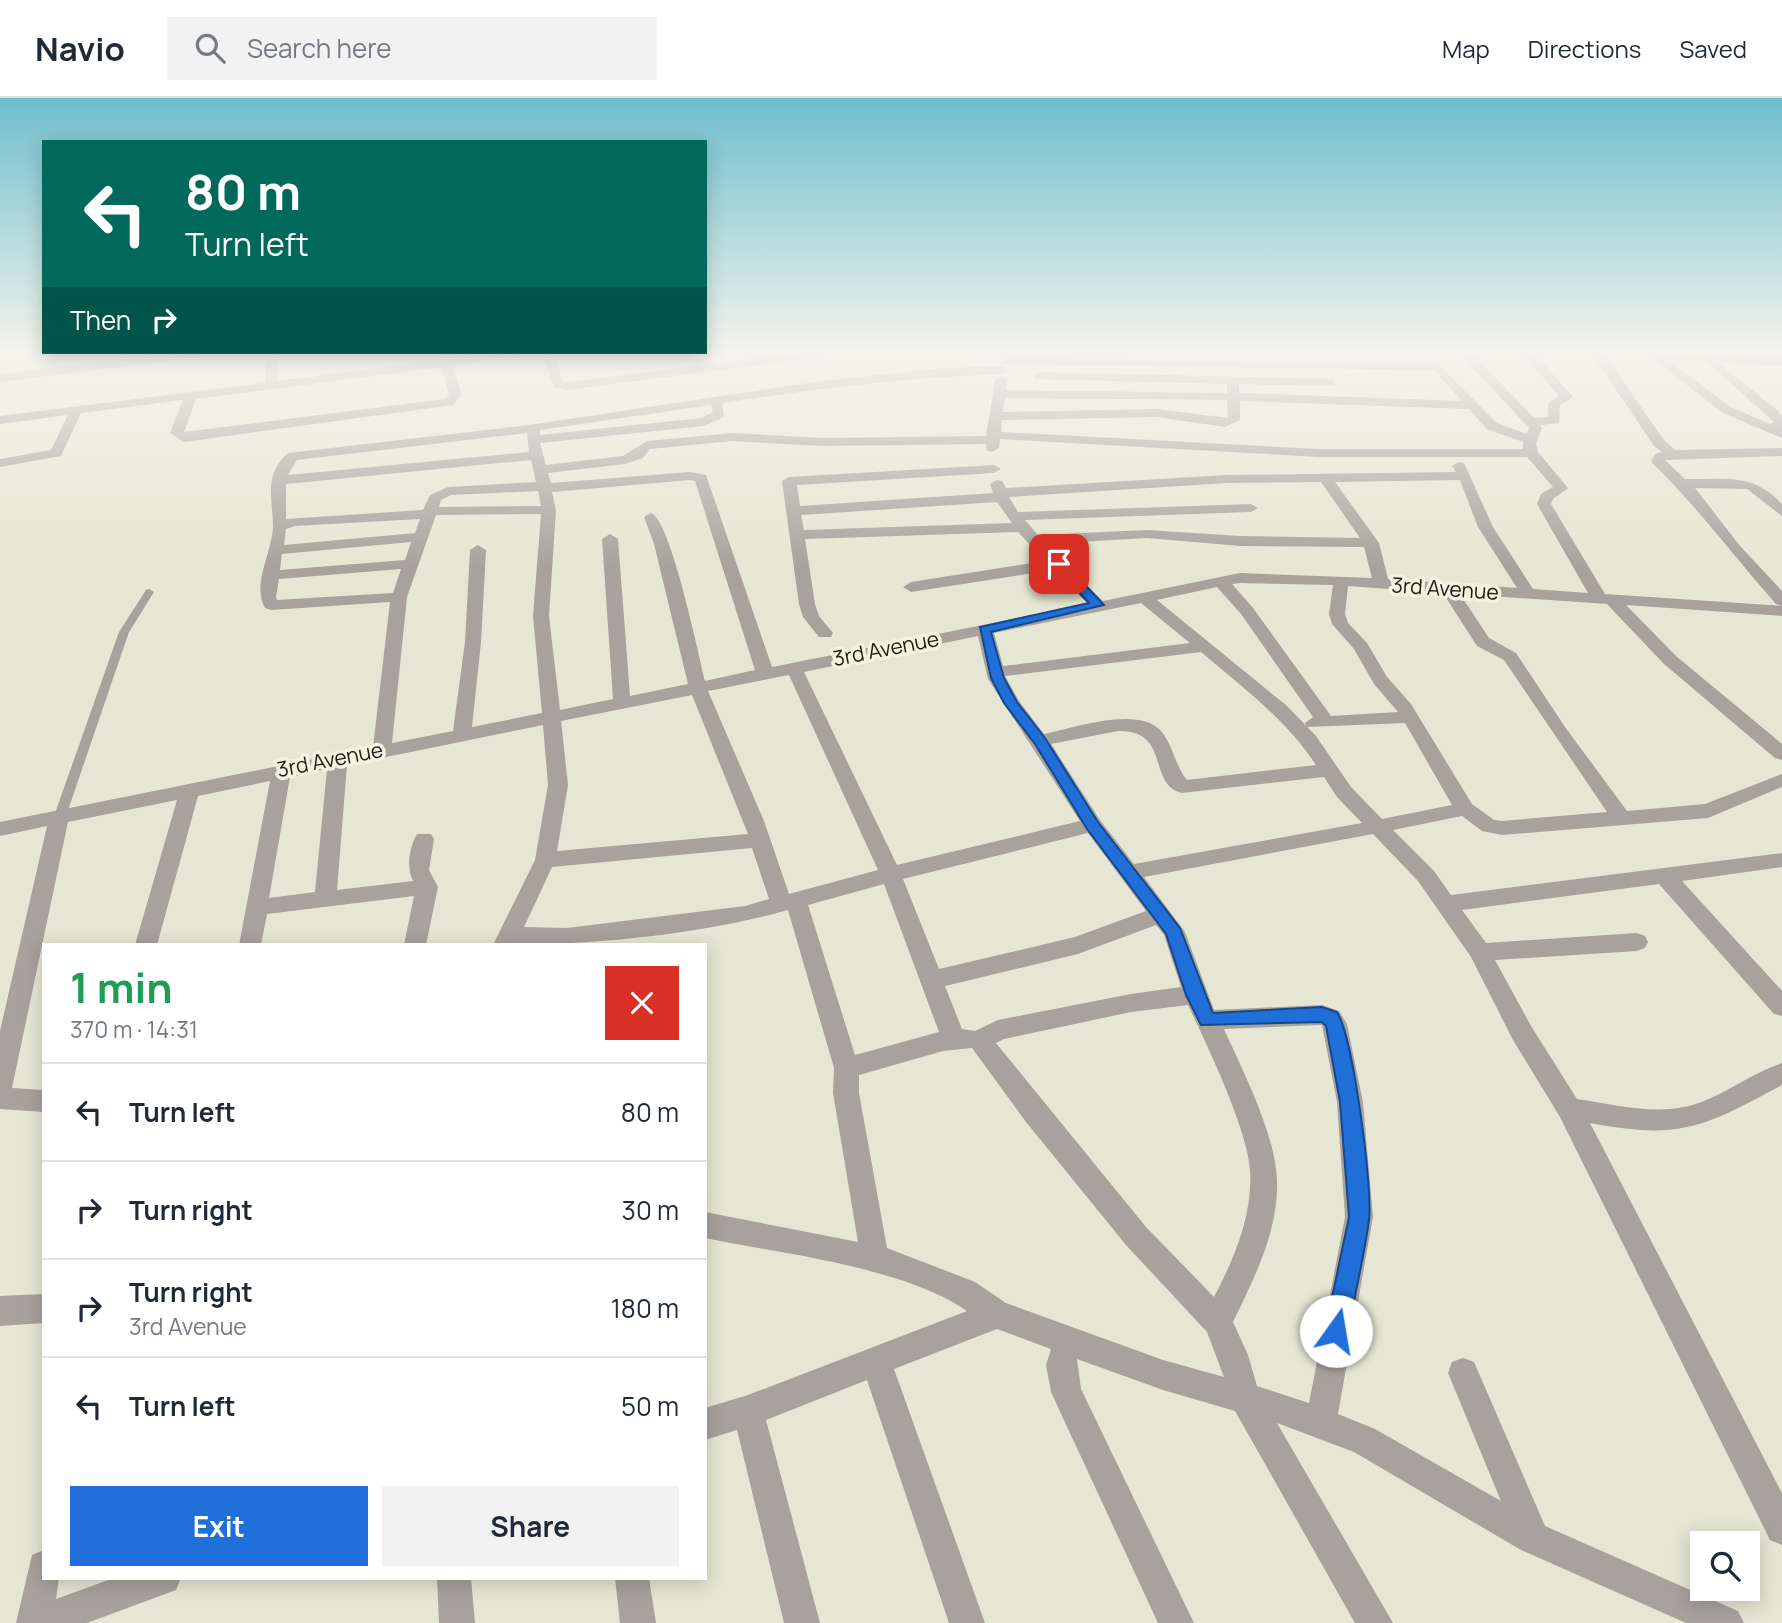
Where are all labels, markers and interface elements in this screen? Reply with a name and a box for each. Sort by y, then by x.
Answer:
search box [167,17,657,80]
text: Navio [35,26,125,71]
icon: search [191,29,229,67]
text: Search here [247,30,391,66]
text: Map [1442,32,1490,65]
text: Directions [1528,32,1641,65]
text: Saved [1679,32,1747,65]
text: 80 m [185,158,301,225]
icon: left [70,168,161,259]
text: Turn left [185,222,309,266]
icon: right [145,301,183,339]
text: Then [70,302,131,338]
pin [1029,534,1089,594]
icon: arrive [1040,545,1078,583]
street label: 3rd Avenue [1390,570,1500,606]
street label: 3rd Avenue [830,624,941,672]
street label: 3rd Avenue [274,735,385,783]
text: 1 min [70,958,173,1016]
button: close [605,966,679,1040]
text: 370 m · 14:31 [70,1013,198,1045]
icon: left [70,1093,108,1131]
text: Turn left [129,1094,236,1130]
text: 80 m [621,1094,679,1130]
icon: right [70,1191,108,1229]
text: Turn right [129,1192,253,1228]
text: 30 m [622,1192,679,1228]
text: Turn right [129,1274,253,1310]
icon: right [70,1289,108,1327]
text: 180 m [611,1290,679,1326]
position arrow [1299,1294,1373,1368]
text: 3rd Avenue [129,1310,247,1342]
icon: left [70,1387,108,1425]
text: Turn left [129,1388,236,1424]
text: 50 m [621,1388,679,1424]
button: Exit [70,1486,368,1566]
button: Share [382,1486,679,1566]
map controls [1690,1531,1760,1601]
button: search [1690,1531,1760,1601]

